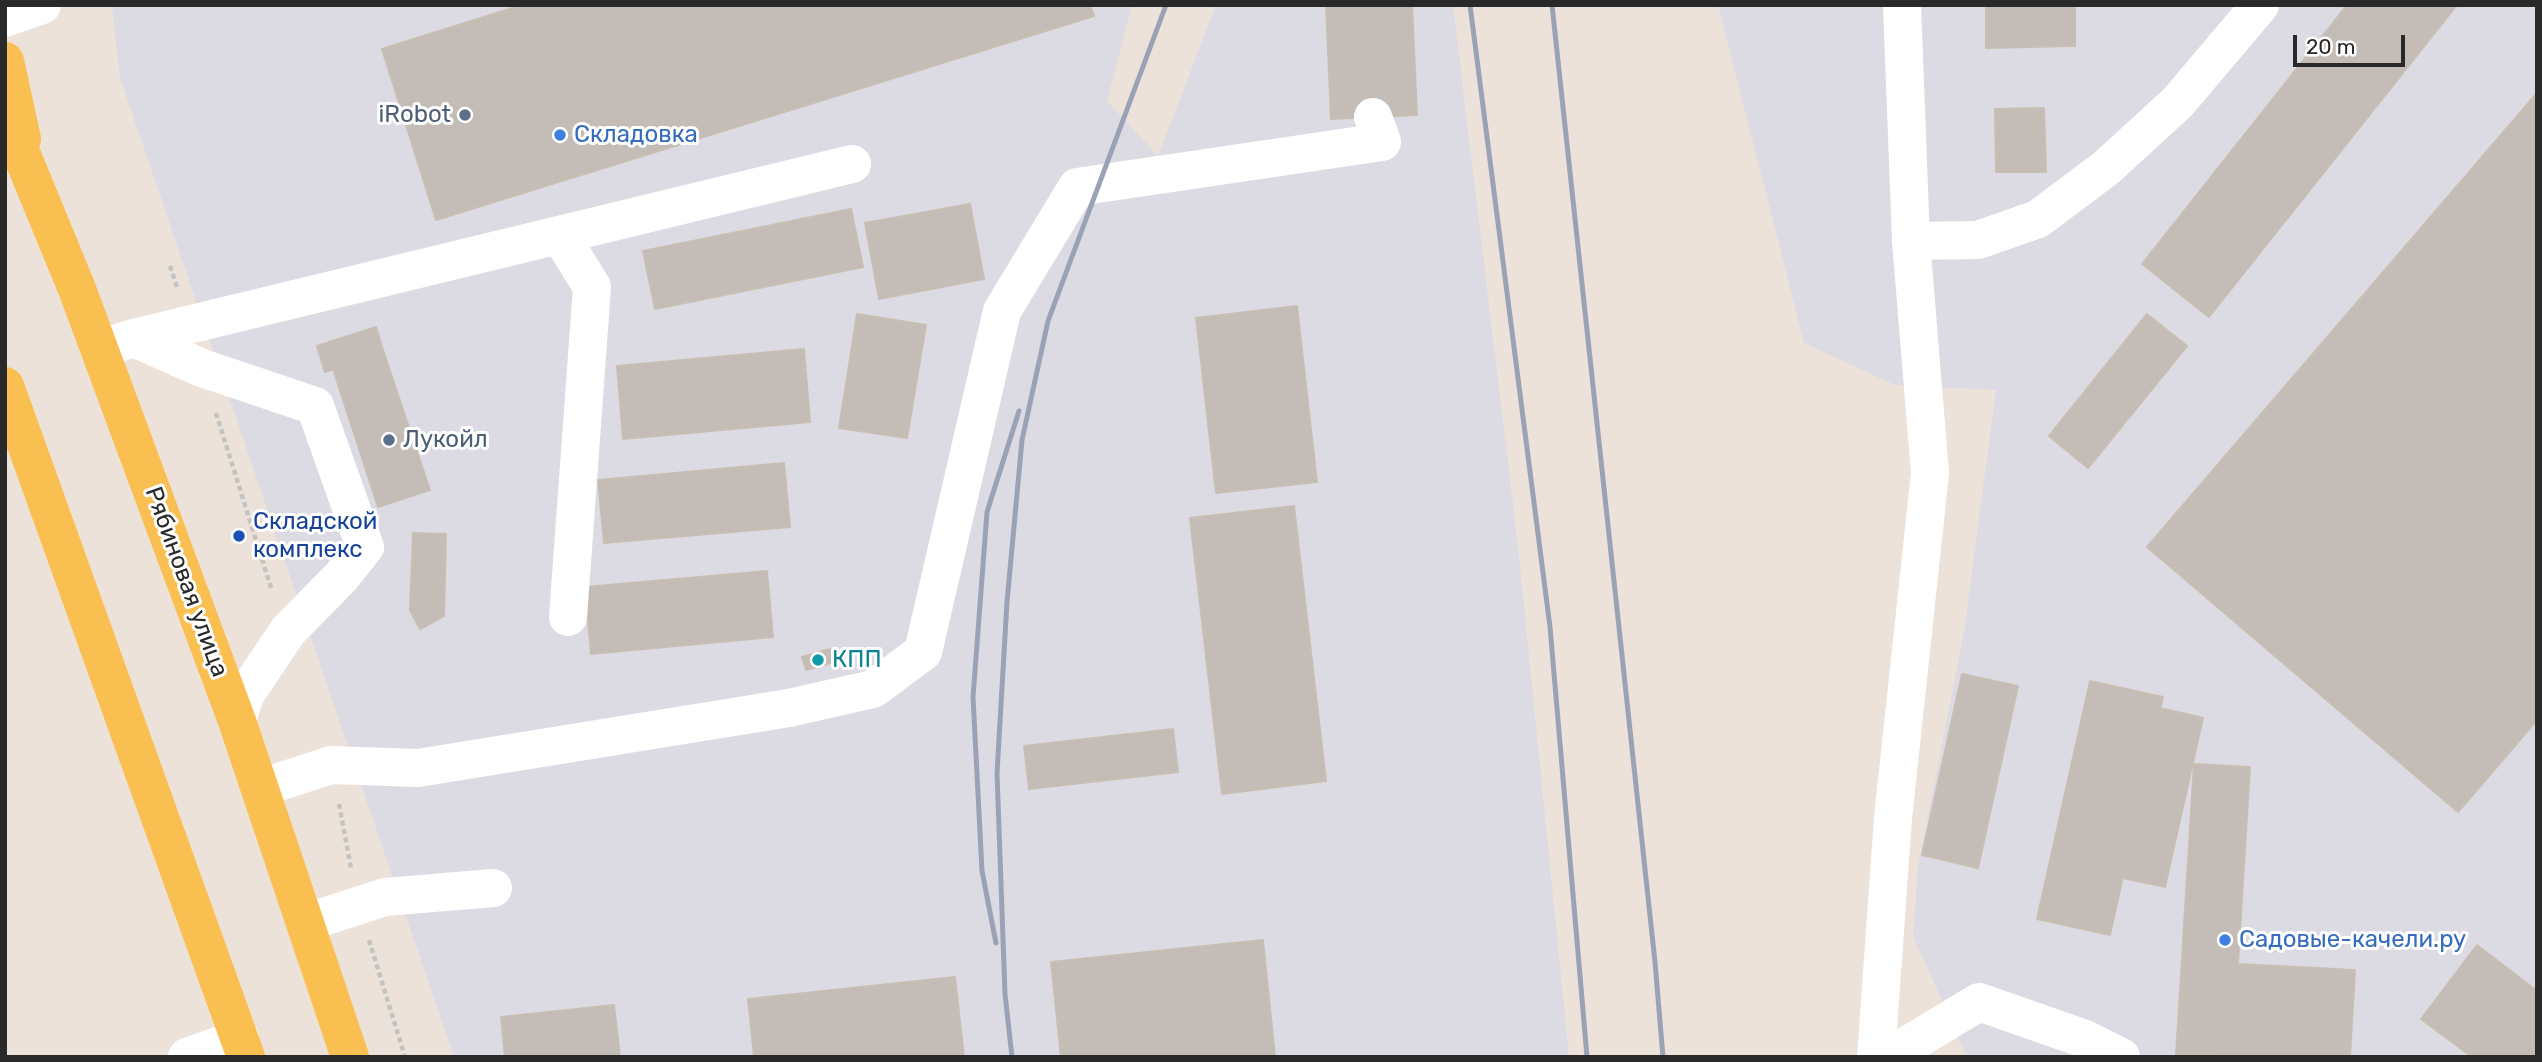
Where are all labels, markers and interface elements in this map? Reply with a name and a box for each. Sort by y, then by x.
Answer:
scale bar [2297,21,2409,65]
text: 20 m [2306,34,2355,59]
place label: iRobot [379,101,451,129]
marker: iRobot [457,107,473,123]
place label: Складовка [574,121,698,149]
marker: Складовка [552,127,568,143]
place label: Лукойл [403,426,488,454]
marker: Лукойл [381,432,397,448]
street label: Рябиновая улица [138,483,234,681]
place label: Складской комплекс [253,508,377,564]
marker: Складской комплекс [231,528,247,544]
place label: КПП [832,646,882,674]
marker: КПП [810,652,826,668]
place label: Садовые-качели.ру [2239,926,2466,954]
marker: Садовые-качели.ру [2217,932,2233,948]

